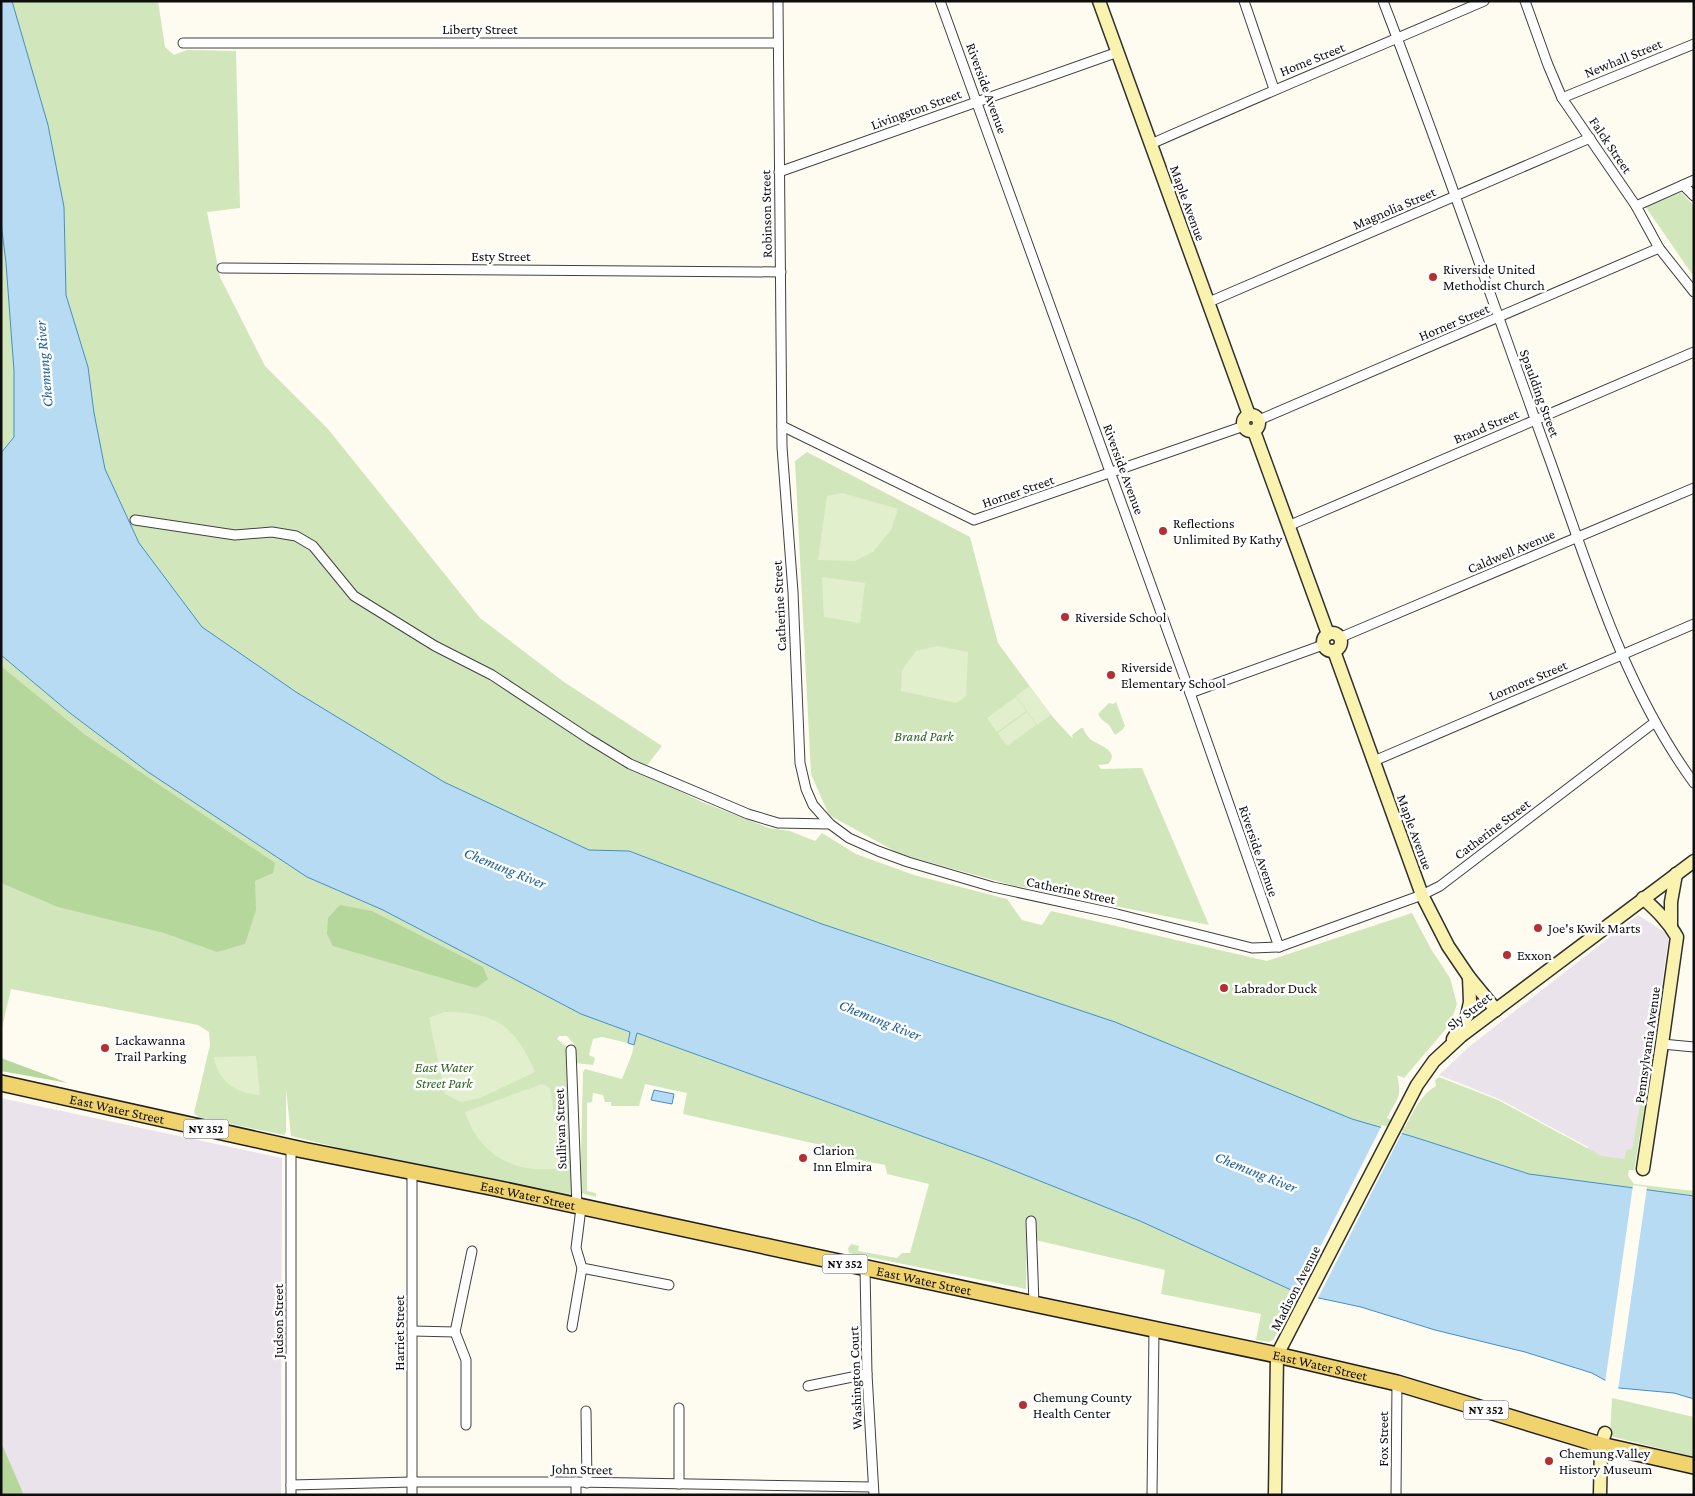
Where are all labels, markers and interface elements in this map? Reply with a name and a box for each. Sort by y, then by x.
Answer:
street label: Liberty Street [442,21,518,37]
street label: Newhall Street [1582,35,1664,81]
street label: Home Street [1277,39,1347,79]
street label: Riverside Avenue [963,40,1011,136]
street label: Livingston Street [869,85,964,133]
street label: Falck Street [1586,114,1636,177]
street label: Maple Avenue [1167,163,1209,243]
street label: Robinson Street [757,169,775,258]
street label: Magnolia Street [1350,183,1438,233]
street label: Esty Street [471,248,531,264]
place label: Riverside United Methodist Church [1443,261,1545,293]
marker: Riverside United Methodist Church [1427,271,1439,283]
street label: Horner Street [1416,300,1492,344]
water label: Chemung River [32,319,57,408]
street label: Spaulding Street [1517,347,1563,439]
street label: Brand Street [1451,405,1521,447]
street label: Riverside Avenue [1100,421,1148,517]
street label: Horner Street [980,471,1056,511]
place label: Reflections Unlimited By Kathy [1173,515,1283,547]
marker: Reflections Unlimited By Kathy [1157,525,1169,537]
street label: Caldwell Avenue [1465,525,1557,577]
street label: Catherine Street [769,560,789,652]
place label: Riverside School [1075,609,1167,625]
marker: Riverside School [1059,611,1071,623]
street label: Lormore Street [1487,656,1570,704]
place label: Riverside Elementary School [1121,659,1226,691]
marker: Riverside Elementary School [1105,669,1117,681]
park label: Brand Park [894,728,955,744]
street label: Maple Avenue [1394,792,1436,872]
street label: Catherine Street [1451,795,1533,863]
street label: Riverside Avenue [1236,803,1282,899]
water label: Chemung River [461,844,549,893]
street label: Catherine Street [1025,873,1117,907]
place label: Joe's Kwik Marts [1546,920,1640,936]
marker: Joe's Kwik Marts [1532,922,1544,934]
place label: Exxon [1517,947,1552,963]
marker: Exxon [1501,949,1513,961]
place label: Labrador Duck [1234,980,1317,996]
marker: Labrador Duck [1218,982,1230,994]
street label: Pennsylvania Avenue [1631,986,1663,1104]
street label: Sly Street [1444,988,1495,1033]
water label: Chemung River [836,996,924,1045]
place label: Lackawanna Trail Parking [115,1032,187,1064]
marker: Lackawanna Trail Parking [99,1042,111,1054]
park label: East Water Street Park [415,1059,474,1091]
street label: Sullivan Street [551,1088,569,1170]
street label: East Water Street [68,1090,166,1127]
road number: NY 352 [184,1120,228,1138]
place label: Clarion Inn Elmira [813,1142,873,1174]
water label: Chemung River [1212,1148,1300,1197]
marker: Clarion Inn Elmira [797,1152,809,1164]
street label: East Water Street [479,1177,577,1213]
street label: Madison Avenue [1267,1243,1323,1333]
road number: NY 352 [822,1254,868,1274]
street label: East Water Street [875,1262,973,1298]
street label: Judson Street [270,1283,286,1360]
street label: Harriet Street [391,1295,407,1371]
street label: Washington Court [845,1326,865,1430]
street label: East Water Street [1271,1346,1369,1384]
place label: Chemung County Health Center [1033,1389,1132,1421]
marker: Chemung County Health Center [1017,1399,1029,1411]
road number: NY 352 [1464,1400,1508,1420]
street label: Fox Street [1375,1411,1391,1467]
place label: Chemung Valley History Museum [1559,1445,1652,1477]
marker: Chemung Valley History Museum [1543,1455,1555,1467]
street label: John Street [549,1460,613,1478]

